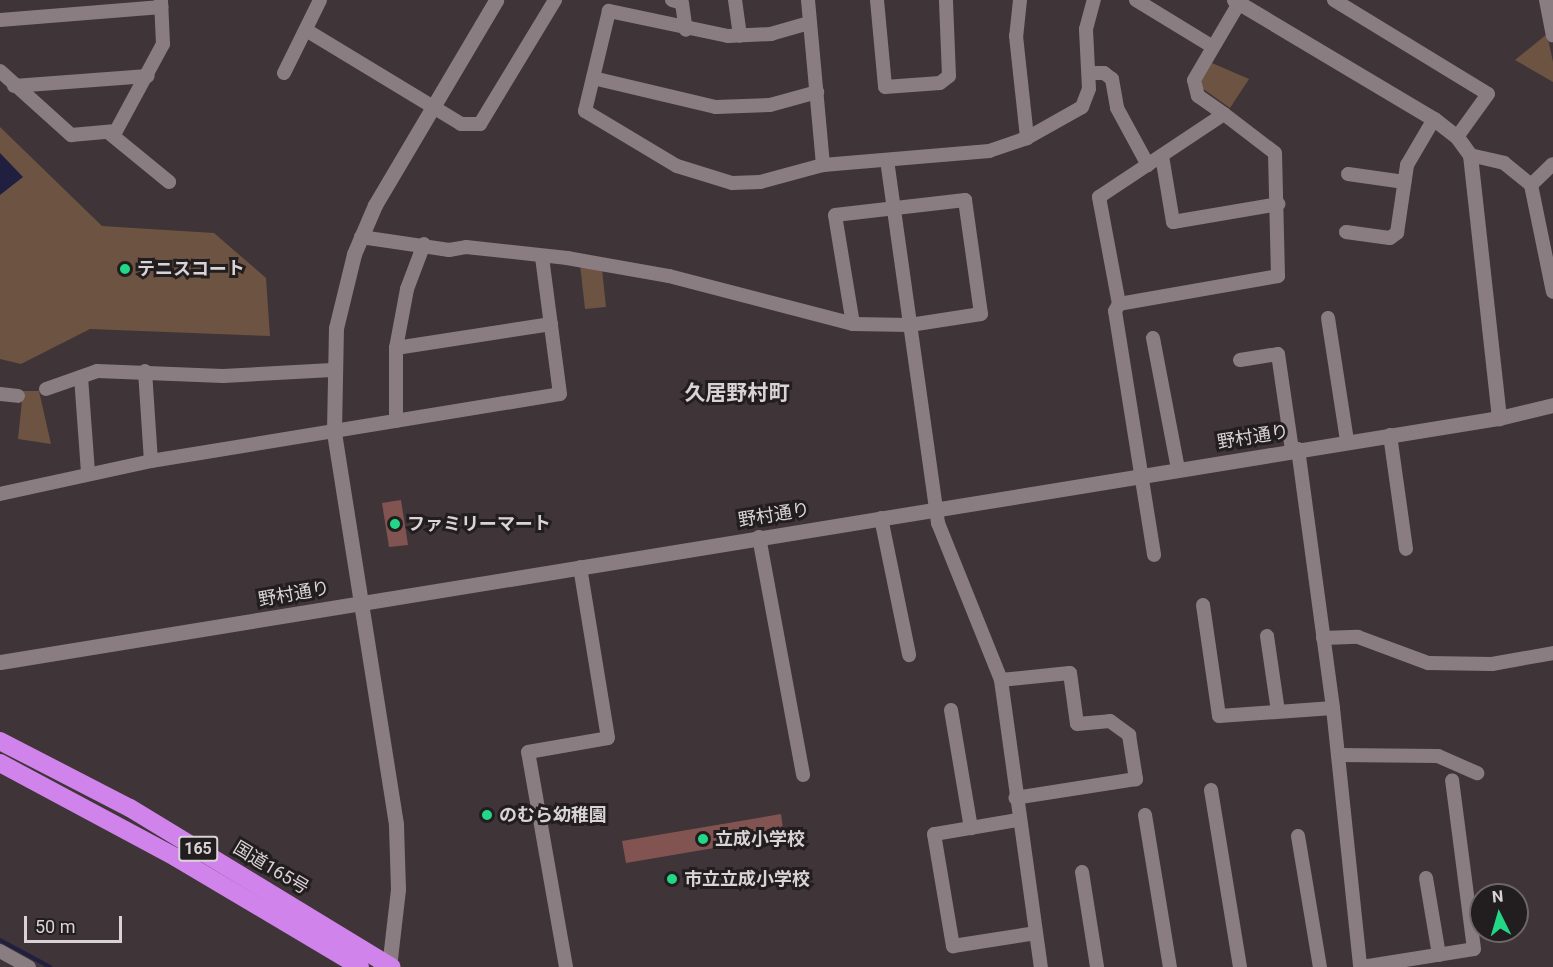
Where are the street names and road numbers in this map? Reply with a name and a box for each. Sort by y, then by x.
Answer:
street label: 野村通り [1216,421,1290,453]
street label: 野村通り [737,499,811,531]
street label: 野村通り [257,577,331,611]
road number: 165 [177,836,219,862]
street label: 国道165号 [229,837,313,899]

